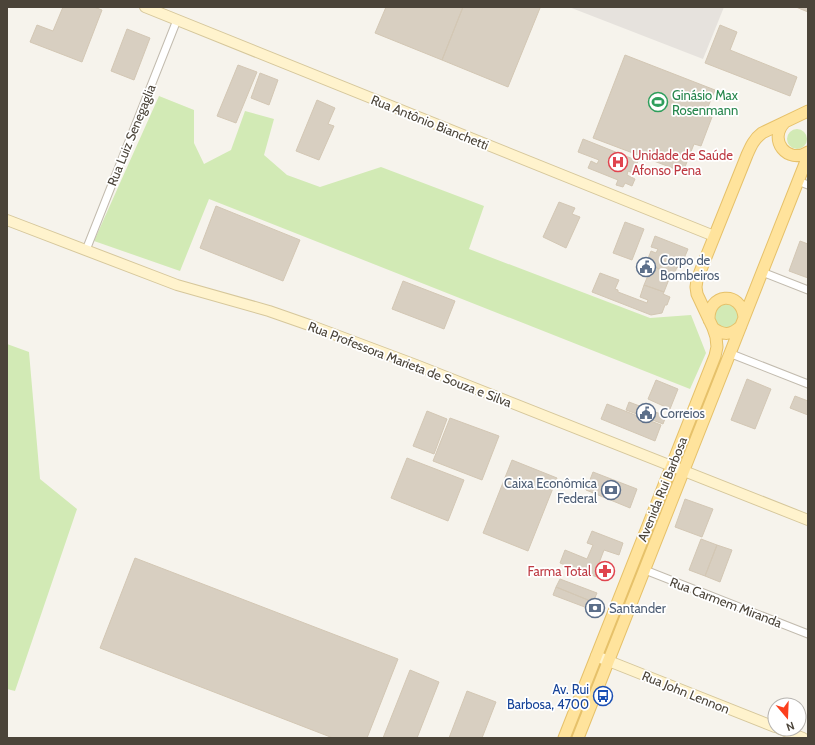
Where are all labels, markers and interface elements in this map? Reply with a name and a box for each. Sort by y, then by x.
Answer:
street label: Rua Luiz Senegaglia [103,81,159,188]
place label: Ginásio Max Rosenmann [672,87,739,118]
street label: Rua Antônio Bianchetti [369,91,491,153]
sports icon: Ginásio Max Rosenmann [647,91,669,113]
place label: Unidade de Saúde Afonso Pena [632,147,733,178]
hospital icon: Unidade de Saúde Afonso Pena [607,151,629,173]
place label: Corpo de Bombeiros [660,252,720,283]
public building icon: Corpo de Bombeiros [635,256,657,278]
street label: Rua Professora Marieta de Souza e Silva [306,318,515,411]
public building icon: Correios [635,402,657,424]
place label: Correios [660,405,706,421]
street label: Avenida Rui Barbosa [634,434,691,544]
place label: Caixa Econômica Federal [504,475,598,506]
bank icon: Caixa Econômica Federal [600,479,622,501]
pharmacy icon: Farma Total [594,560,616,582]
place label: Farma Total [527,563,591,579]
street label: Rua Carmem Miranda [668,573,785,631]
bank icon: Santander [584,597,606,619]
place label: Santander [609,600,667,616]
street label: Rua John Lennon [640,667,732,717]
place label: Av. Rui Barbosa, 4700 [507,681,589,712]
bus stop icon: Av. Rui Barbosa, 4700 [592,685,614,707]
north arrow [767,697,807,737]
text: N [784,719,796,734]

